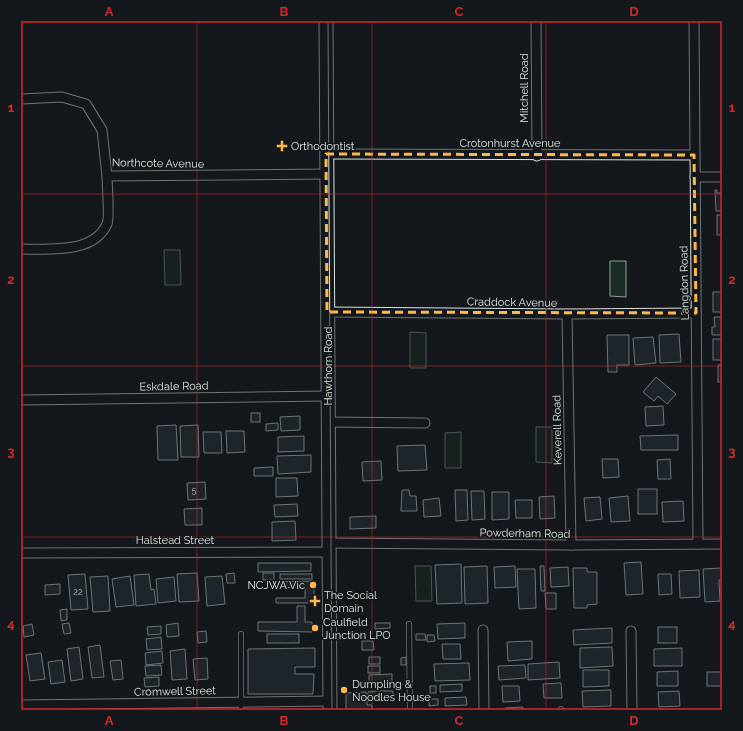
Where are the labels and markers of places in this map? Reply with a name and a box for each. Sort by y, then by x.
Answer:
marker: Orthodontist [276,140,288,152]
place label: Orthodontist [291,140,355,153]
place label: NCJWA Vic [247,579,305,592]
marker: NCJWA Vic [308,580,318,590]
place label: The Social Domain [324,589,377,615]
marker: The Social Domain [309,595,321,607]
place label: Caulfield Junction LPO [323,616,391,642]
marker: Caulfield Junction LPO [310,623,320,633]
place label: Dumpling & Noodles House [352,678,431,704]
marker: Dumpling & Noodles House [339,685,349,695]

